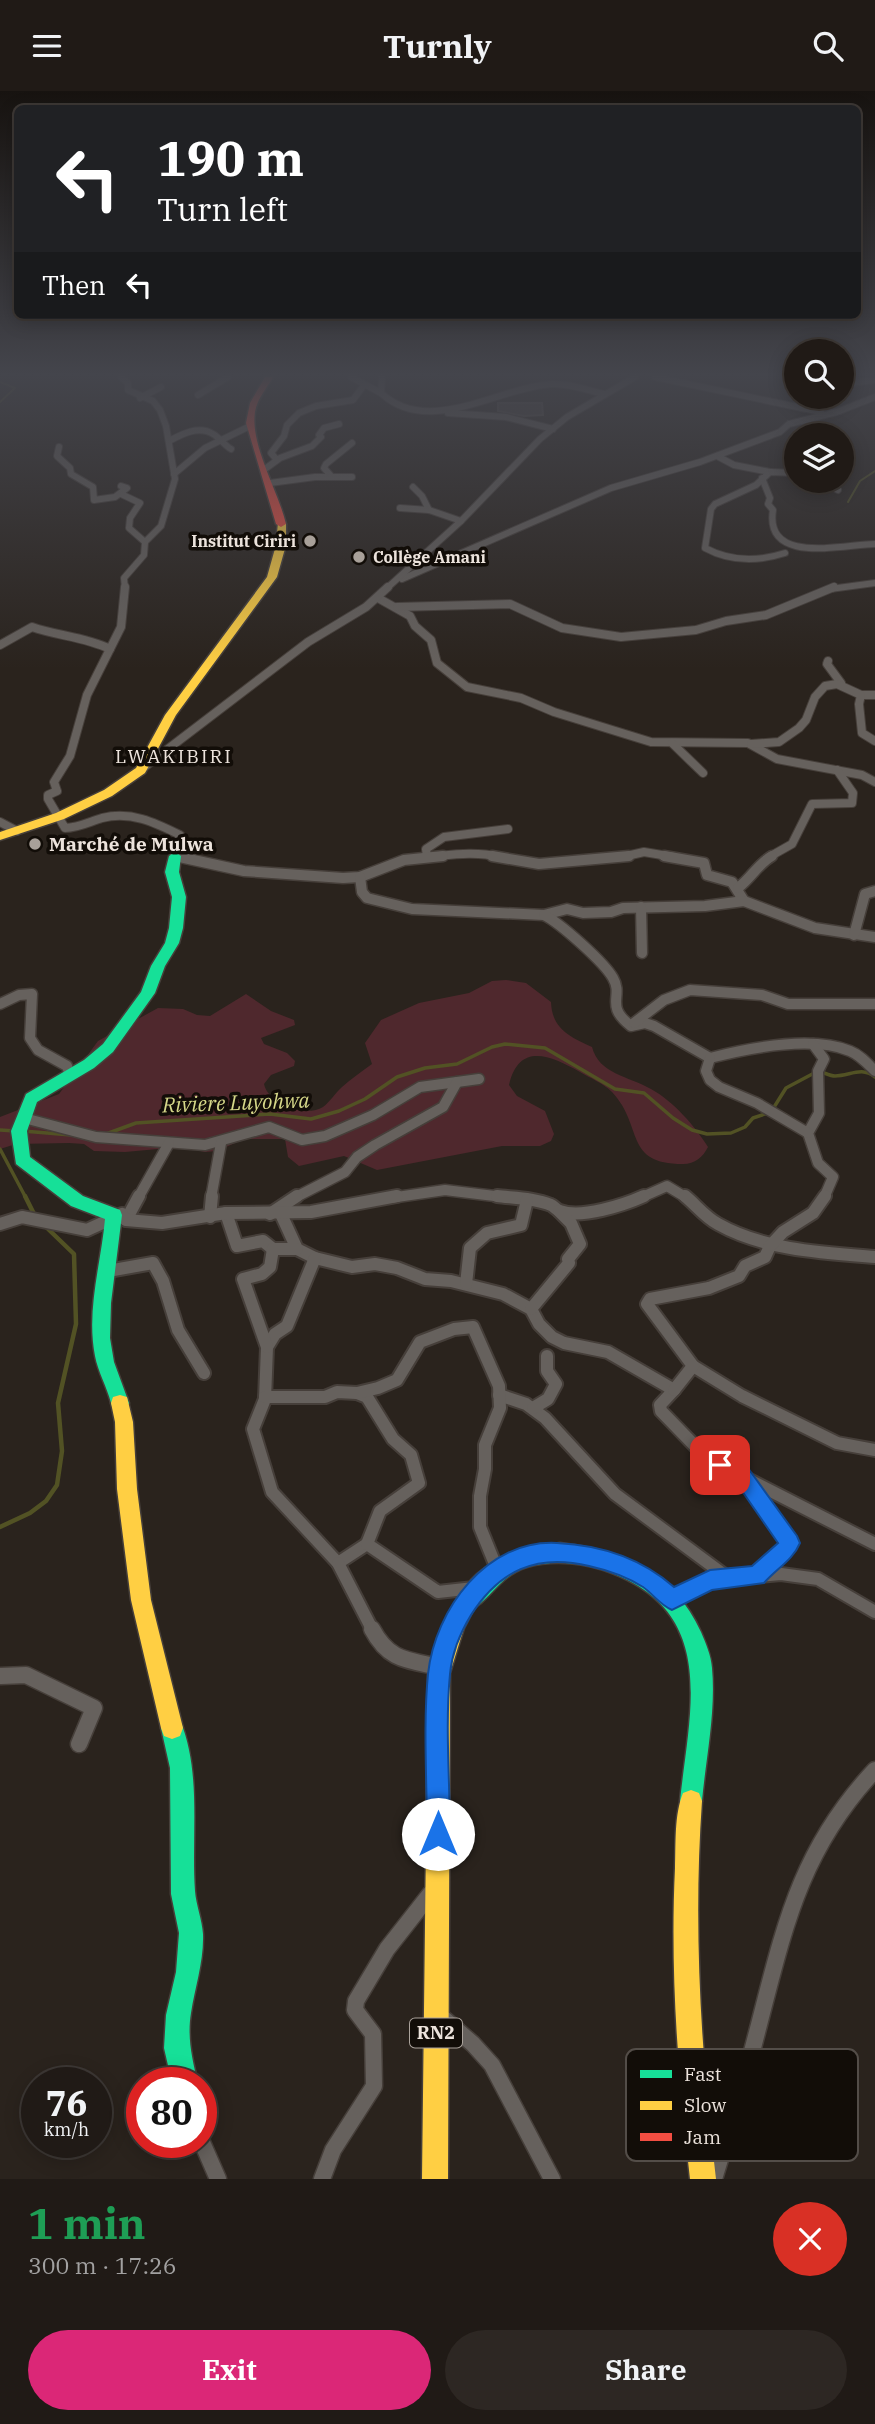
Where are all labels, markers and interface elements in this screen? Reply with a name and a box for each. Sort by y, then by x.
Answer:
text: Turnly [383,25,492,67]
icon: menu [28,27,66,65]
icon: search [809,27,847,65]
text: 190 m [157,126,304,189]
icon: left [42,133,133,224]
text: Turn left [157,188,288,230]
icon: left [120,266,158,304]
text: Then [42,268,106,302]
map controls [784,339,854,493]
button: search [784,339,854,409]
button: layers [784,423,854,493]
place label: Institut Ciriri [191,531,296,551]
marker: Institut Ciriri [302,533,318,549]
place label: Collège Amani [373,547,486,567]
marker: Collège Amani [351,549,367,565]
district label: LWAKIBIRI [115,744,233,768]
place label: Marché de Mulwa [49,832,214,856]
marker: Marché de Mulwa [27,836,43,852]
water label: Riviere Luyohwa [161,1085,311,1119]
pin [690,1435,750,1495]
icon: arrive [701,1446,739,1484]
position arrow [401,1797,475,1871]
road number: RN2 [410,2019,462,2047]
legend [626,2049,858,2161]
text: Fast [684,2062,722,2086]
speed limit sign: 80 [126,2067,217,2158]
text: 76 [45,2080,88,2126]
text: Slow [684,2093,726,2117]
text: km/h [44,2118,89,2141]
text: Jam [684,2125,721,2149]
text: 1 min [28,2196,146,2251]
button: close [773,2202,847,2276]
text: 300 m · 17:26 [28,2250,177,2280]
button: Exit [28,2330,431,2410]
button: Share [445,2330,847,2410]

